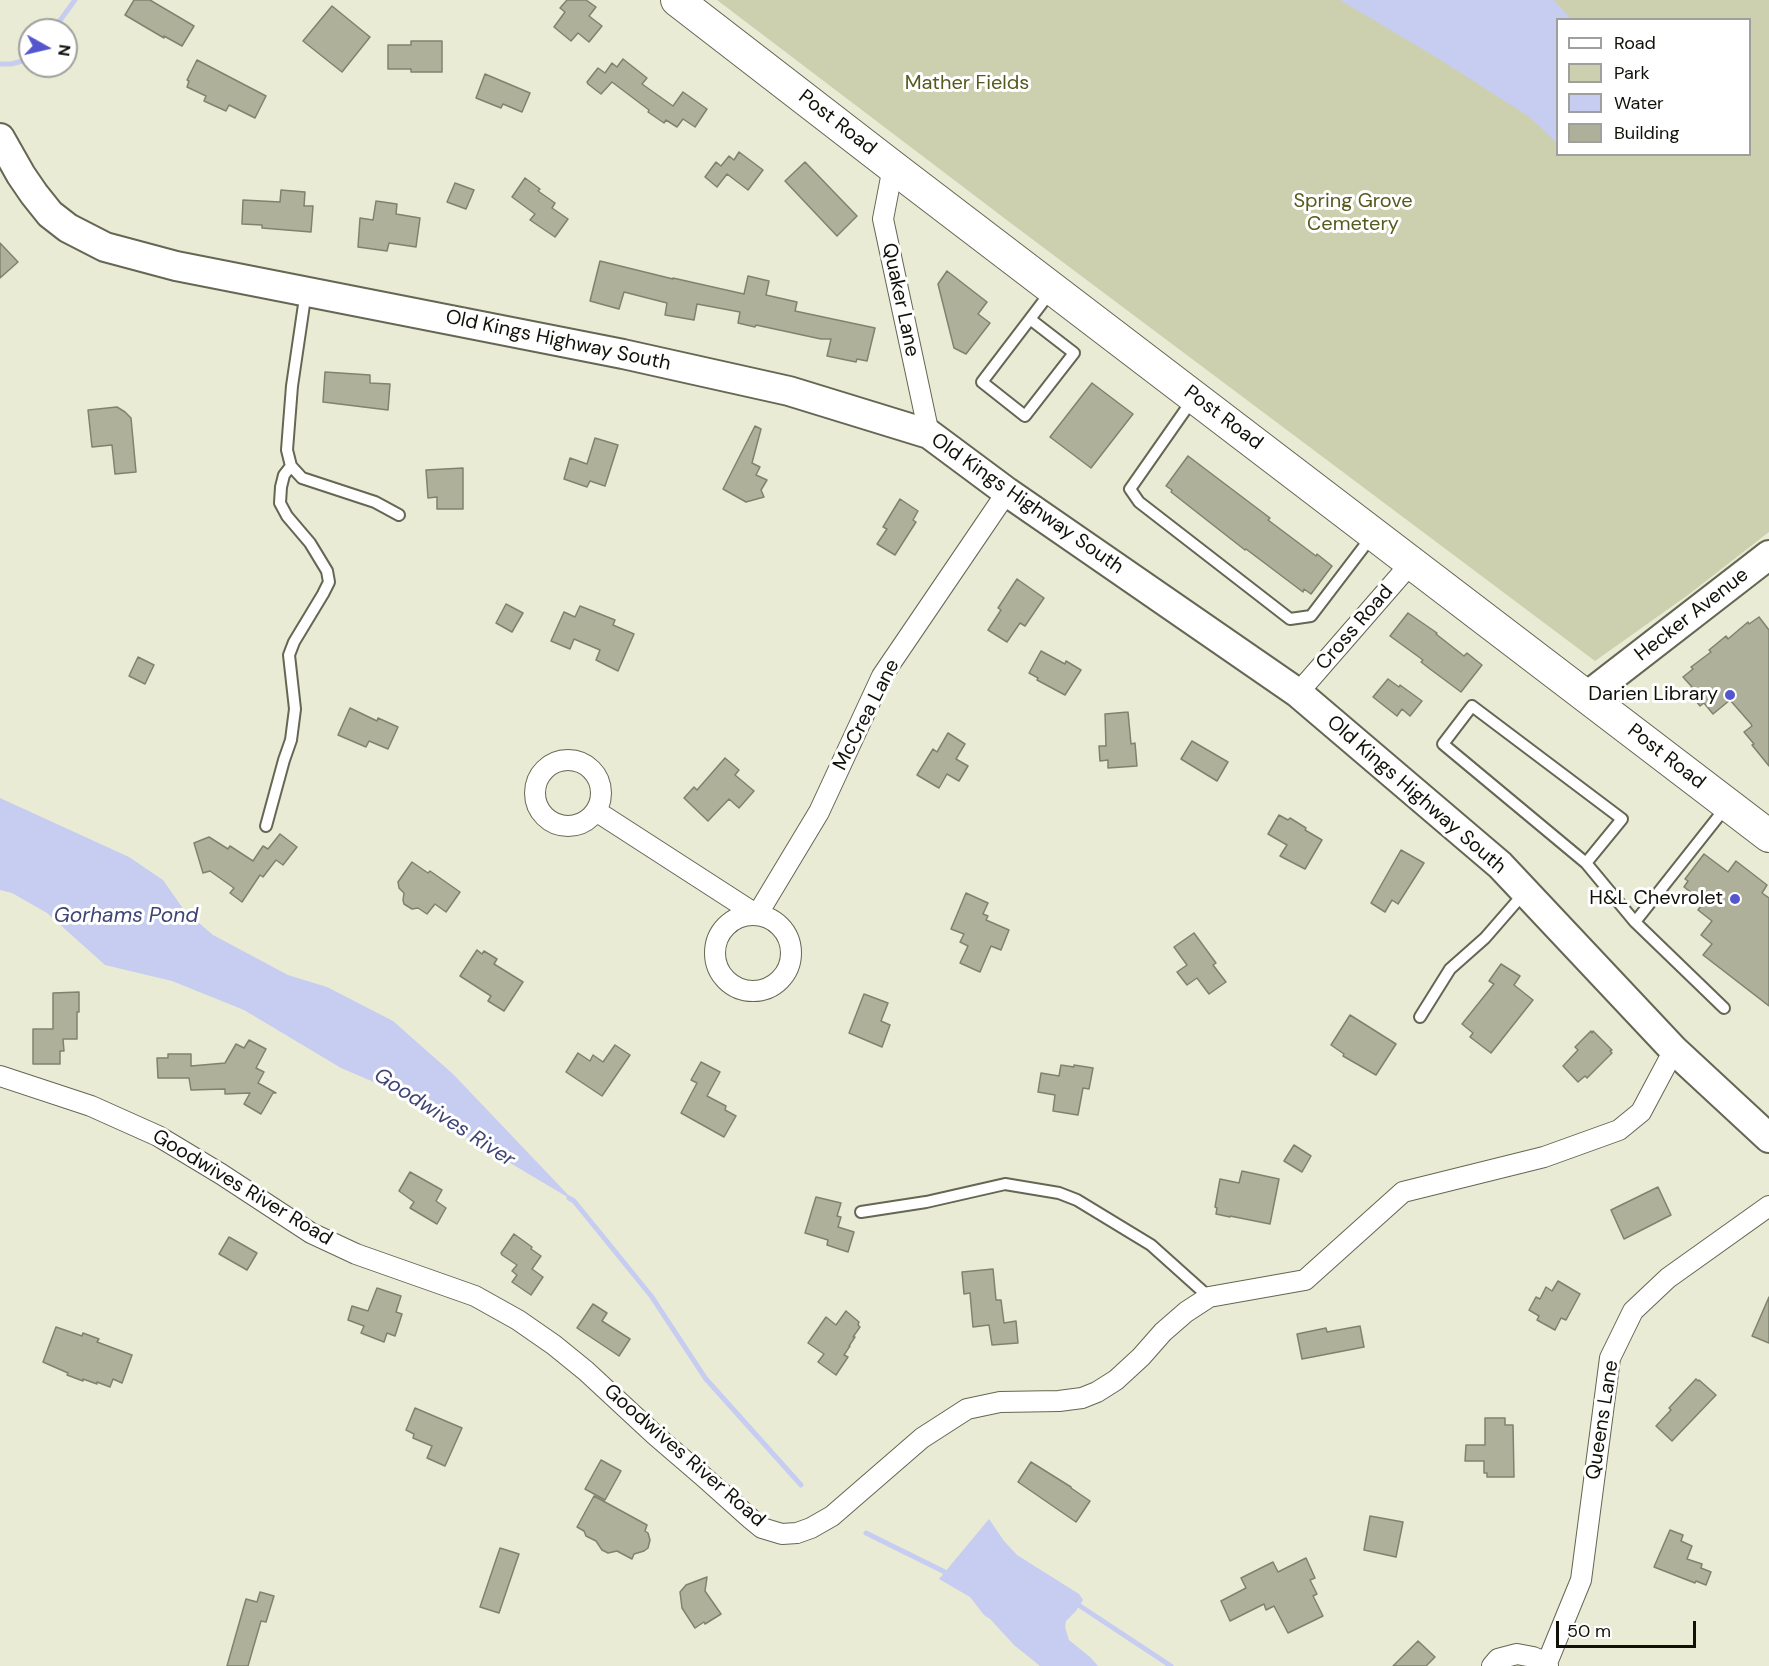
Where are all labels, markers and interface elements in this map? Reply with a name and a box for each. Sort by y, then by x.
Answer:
north arrow [18,18,78,78]
legend [1556,18,1751,156]
text: Road [1614,31,1656,55]
text: N [53,43,76,58]
text: Park [1614,61,1650,85]
park label: Mather Fields [905,72,1029,96]
street label: Post Road [793,85,881,161]
text: Water [1614,91,1664,115]
text: Building [1614,121,1679,145]
park label: Spring Grove Cemetery [1293,190,1413,237]
street label: Quaker Lane [876,241,924,359]
street label: Old Kings Highway South [443,305,673,377]
street label: Post Road [1179,381,1267,455]
street label: Old Kings Highway South [926,428,1128,580]
street label: Hecker Avenue [1630,563,1754,667]
street label: Cross Road [1311,580,1399,676]
street label: McCrea Lane [829,655,905,775]
place label: Darien Library [1588,683,1718,707]
marker: Darien Library [1723,688,1737,702]
street label: Old Kings Highway South [1322,711,1510,879]
street label: Post Road [1622,719,1710,795]
place label: H&L Chevrolet [1589,887,1723,911]
marker: H&L Chevrolet [1728,892,1742,906]
water label: Gorhams Pond [54,903,198,929]
water label: Goodwives River [369,1063,519,1173]
street label: Goodwives River Road [148,1125,336,1251]
street label: Queens Lane [1582,1358,1624,1482]
street label: Goodwives River Road [599,1380,769,1532]
scale bar [1559,1609,1698,1647]
text: 50 m [1567,1619,1611,1643]

